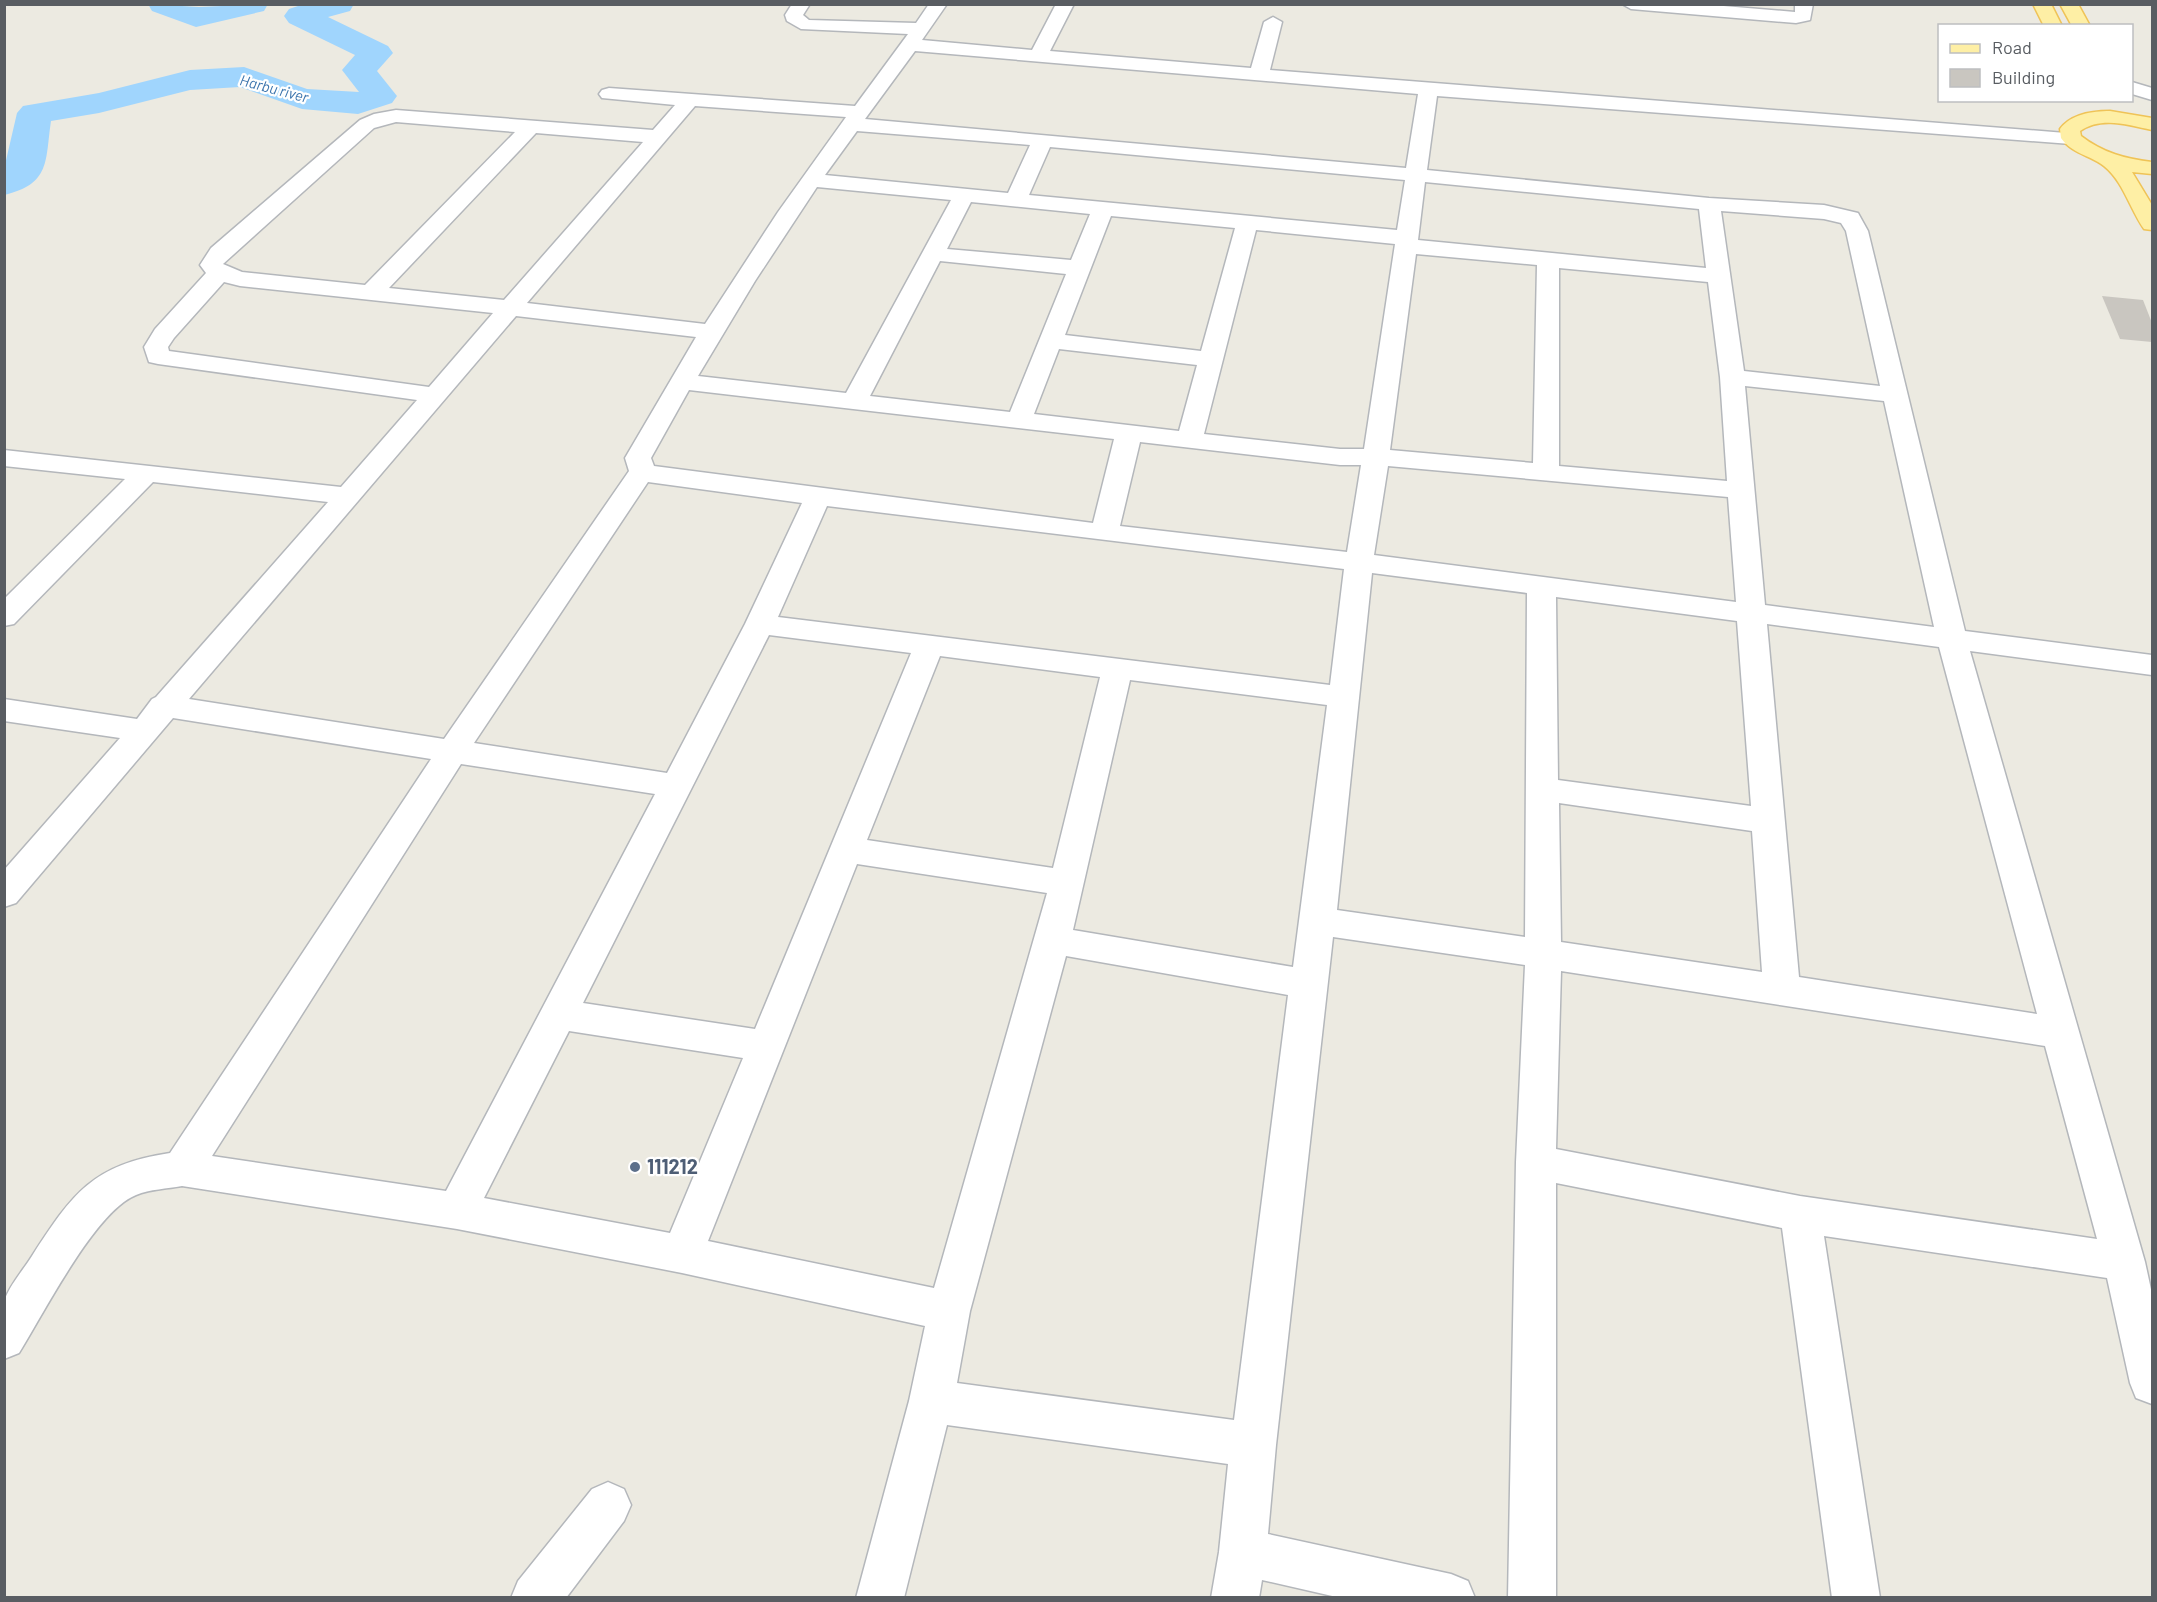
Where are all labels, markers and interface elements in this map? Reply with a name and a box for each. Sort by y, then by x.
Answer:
legend [1938,24,2133,102]
text: Road [1992,36,2032,58]
text: Building [1992,66,2055,88]
water label: Harbu river [238,70,311,106]
place label: 111212 [647,1154,698,1178]
marker: 111212 [628,1160,642,1174]

